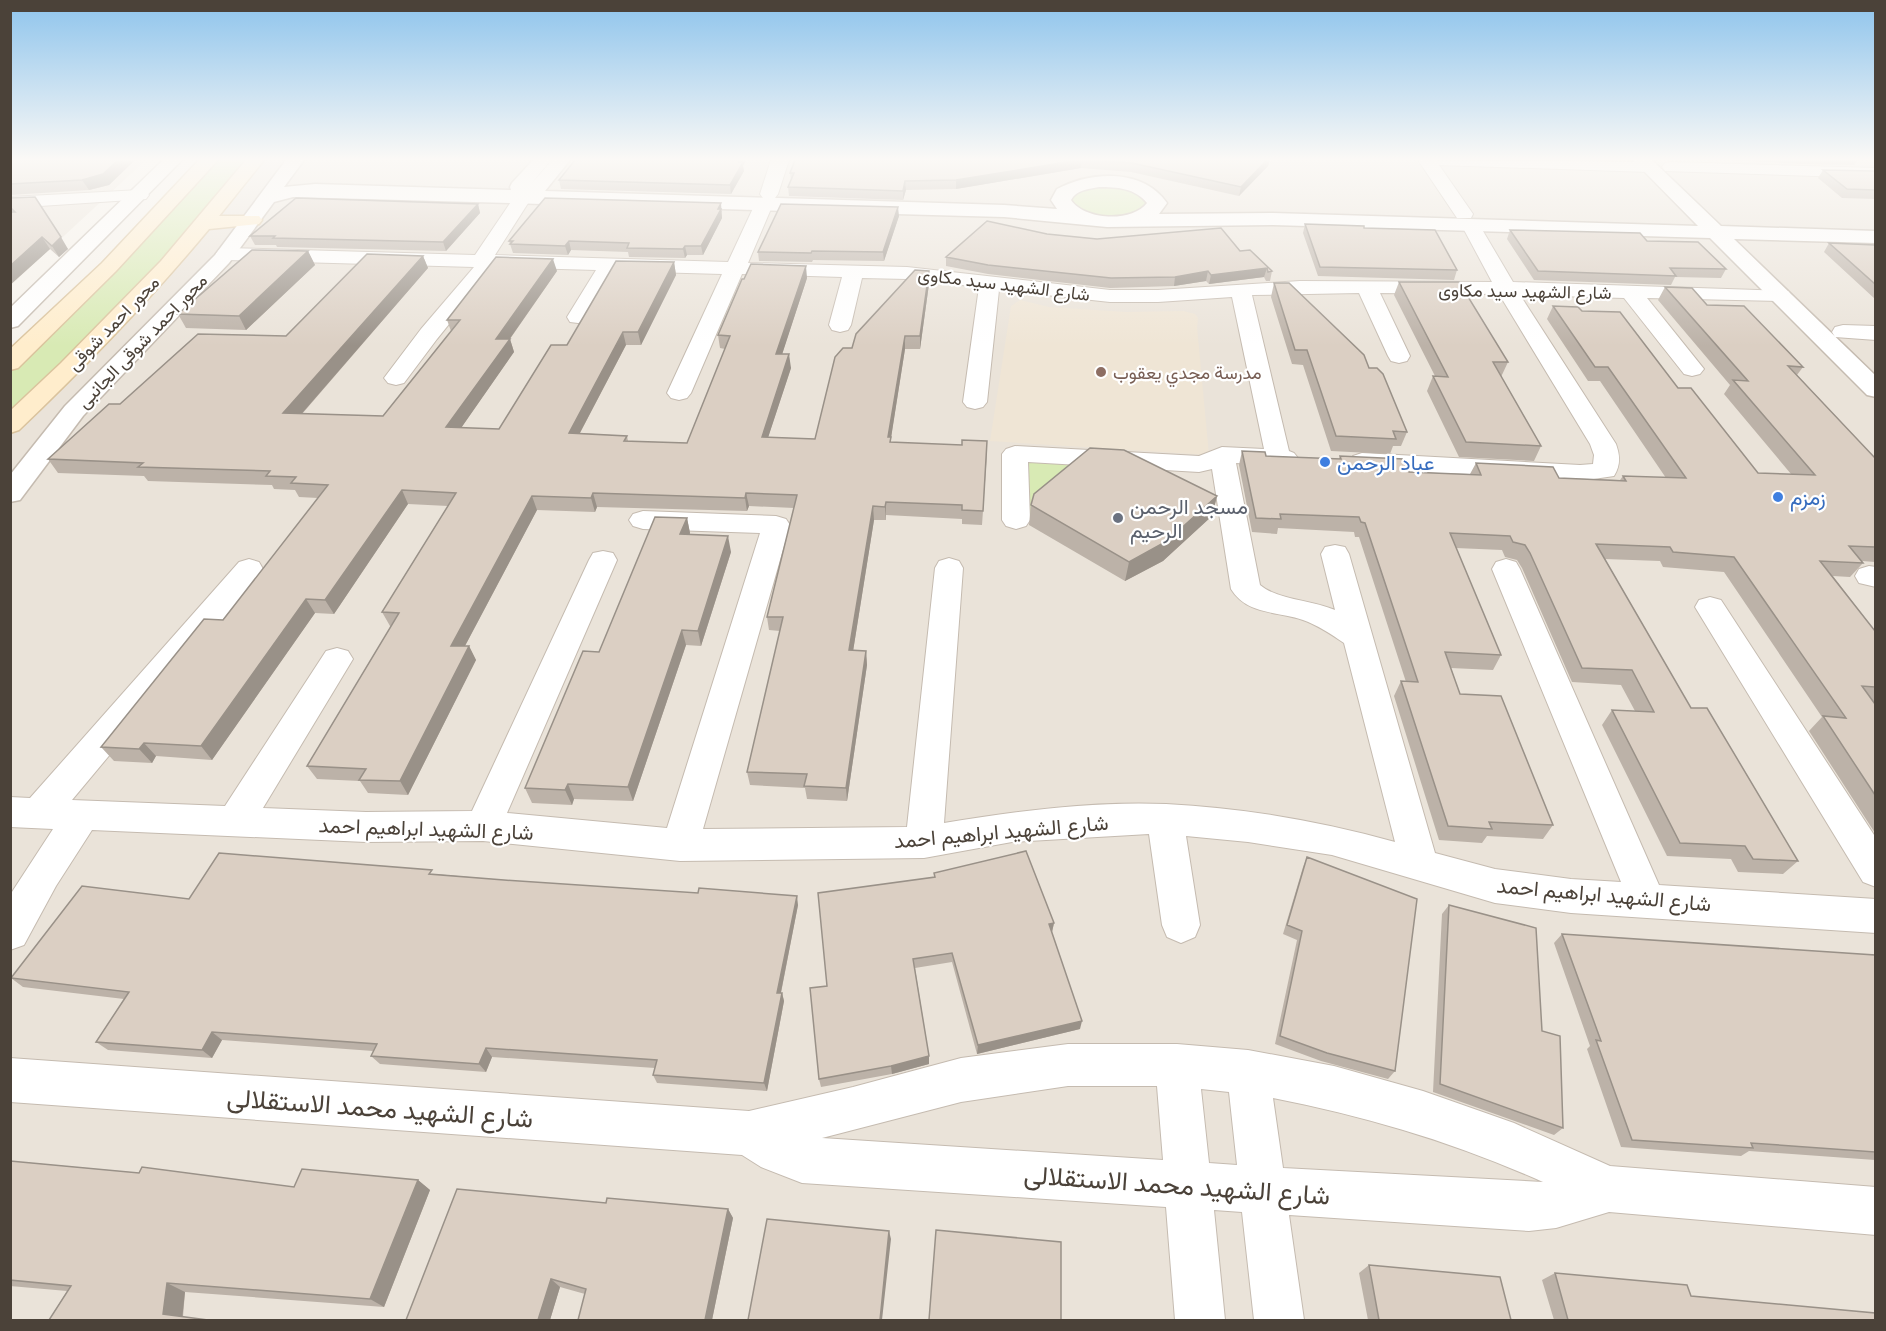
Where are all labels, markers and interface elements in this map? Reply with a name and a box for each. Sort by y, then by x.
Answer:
street label: شارع الشهيد سيد مكاوى [917,262,1091,307]
street label: محور احمد شوقى الجانبى [72,269,212,413]
street label: محور احمد شوقى [62,271,164,375]
street label: شارع الشهيد سيد مكاوى [1438,278,1612,305]
place label: مدرسة مجدي يعقوب [1113,361,1262,388]
marker: مدرسة مجدي يعقوب [1094,365,1108,379]
place label: عباد الرحمن [1337,448,1434,476]
marker: عباد الرحمن [1318,455,1332,469]
place label: زمزم [1790,483,1826,512]
marker: زمزم [1771,490,1785,504]
place label: مسجد الرحمن الرحيم [1130,492,1248,545]
marker: مسجد الرحمن الرحيم [1111,511,1125,525]
street label: شارع الشهيد ابراهيم احمد [893,808,1110,855]
street label: شارع الشهيد ابراهيم احمد [318,810,534,847]
street label: شارع الشهيد ابراهيم احمد [1495,871,1712,918]
street label: شارع الشهيد محمد الاستقلالى [226,1079,534,1137]
street label: شارع الشهيد محمد الاستقلالى [1023,1156,1331,1214]

